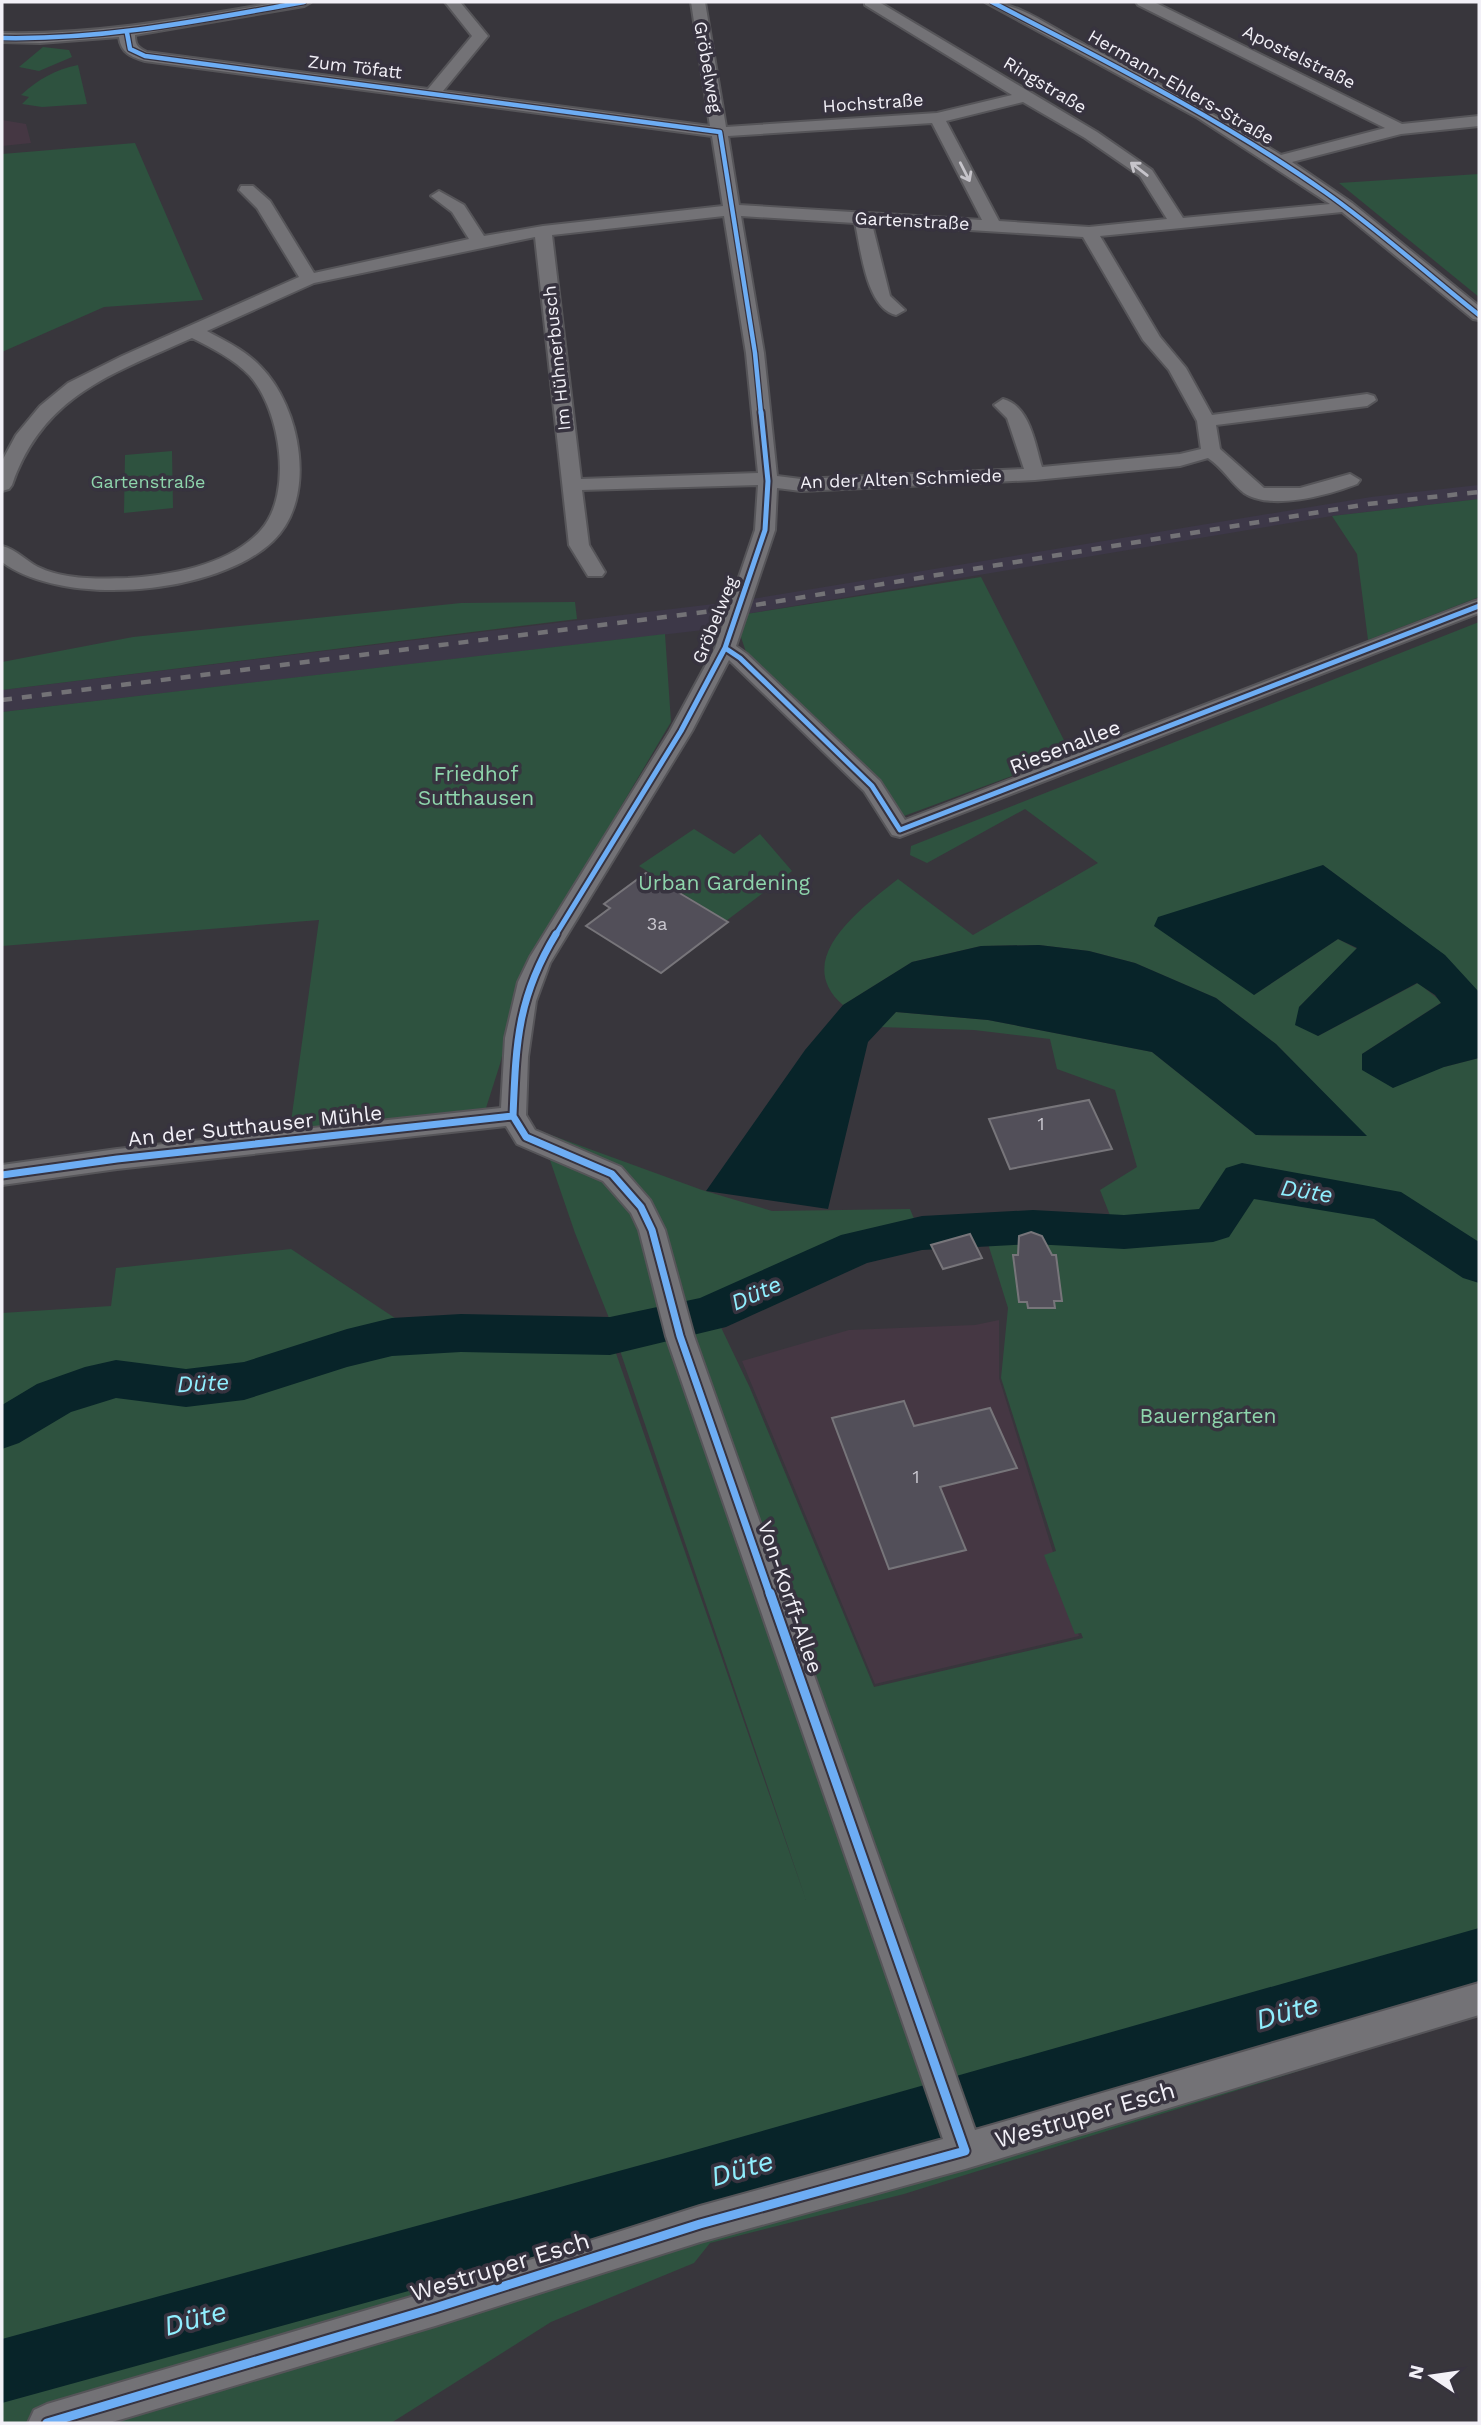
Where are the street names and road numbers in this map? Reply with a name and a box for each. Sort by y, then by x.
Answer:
street label: Gröbelweg [690,20,727,115]
street label: Apostelstraße [1239,20,1359,93]
street label: Hermann-Ehlers-Straße [1085,25,1278,148]
street label: Zum Töfatt [307,50,404,83]
street label: Ringstraße [1000,52,1091,118]
street label: Hochstraße [822,89,924,116]
street label: Gartenstraße [854,207,970,234]
street label: Im Hühnerbusch [538,284,575,432]
street label: An der Alten Schmiede [800,464,1002,493]
street label: Gröbelweg [687,573,742,667]
street label: Riesenallee [1006,714,1124,779]
street label: An der Sutthauser Mühle [127,1100,383,1151]
street label: Von-Korff-Allee [753,1517,828,1676]
street label: Westruper Esch [992,2076,1178,2154]
street label: Westruper Esch [407,2226,593,2308]

